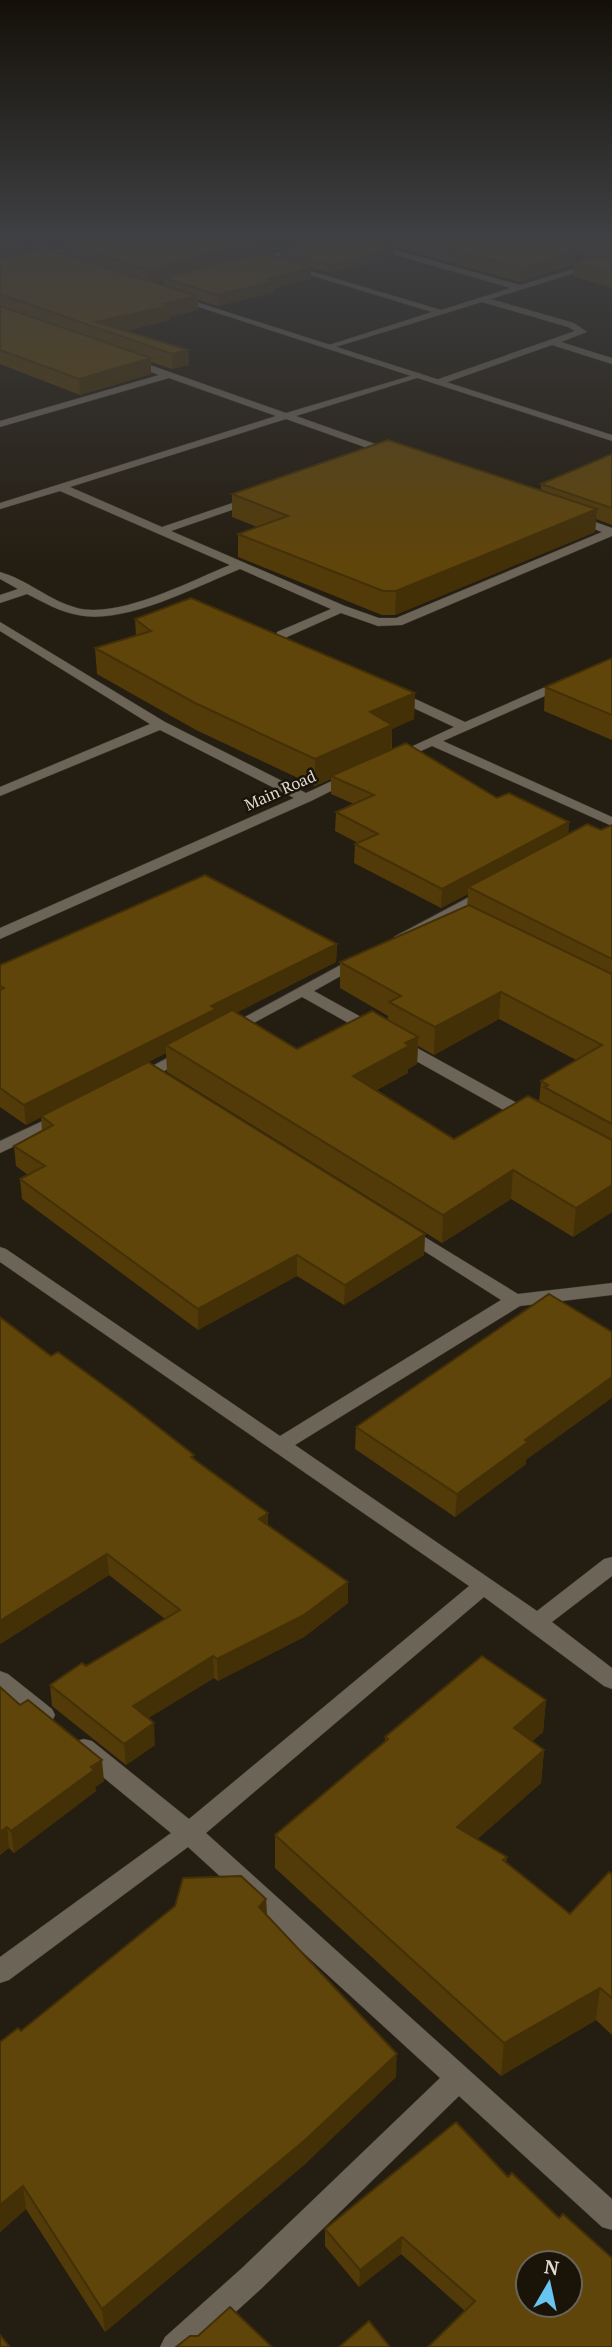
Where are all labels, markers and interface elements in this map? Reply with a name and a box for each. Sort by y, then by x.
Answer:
street label: Main Road [241,764,319,815]
north arrow [514,2249,584,2319]
text: N [543,2253,561,2280]

